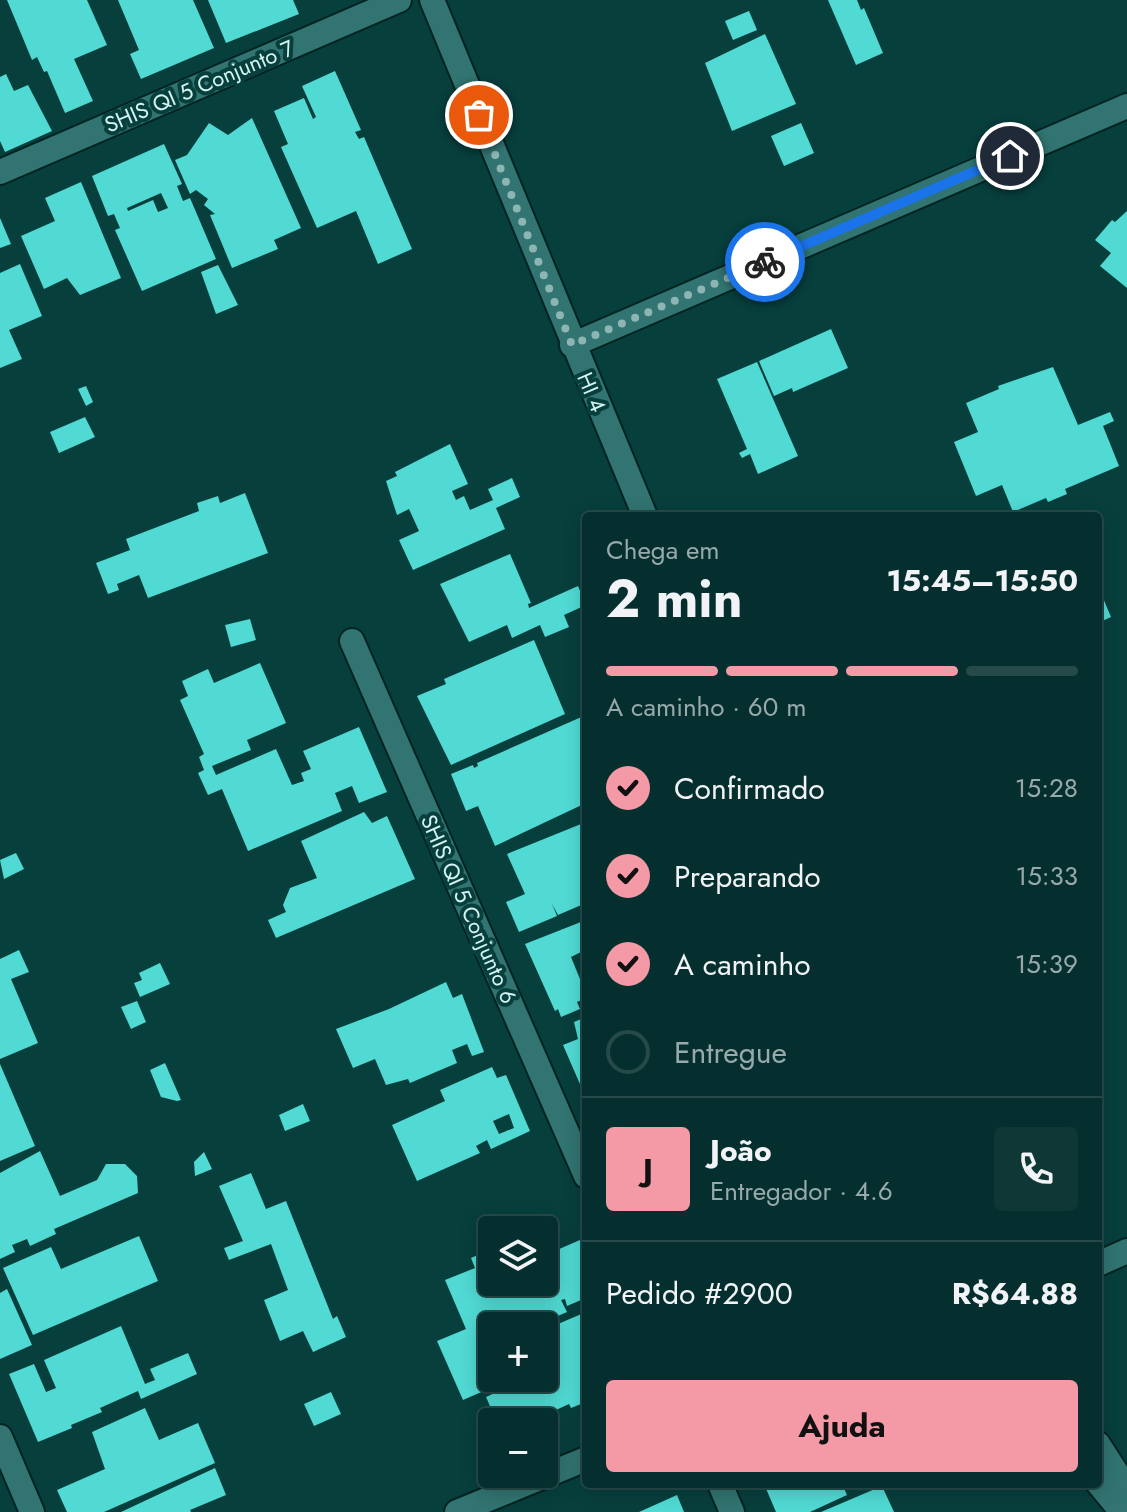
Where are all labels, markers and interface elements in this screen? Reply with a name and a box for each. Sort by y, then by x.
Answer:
street label: SHIS QI 5 Conjunto 7 [99,31,299,140]
pin [445,81,513,149]
icon: bag [457,93,501,137]
pin [976,122,1044,190]
icon: home [988,134,1032,178]
courier [725,222,805,302]
icon: bike [743,240,787,284]
street label: HI 4 [569,367,615,417]
text: Chega em [606,531,720,569]
text: 15:45–15:50 [886,559,1078,602]
text: 2 min [606,561,743,637]
text: A caminho · 60 m [606,688,807,726]
icon: check [606,766,650,810]
text: Confirmado [674,767,825,810]
text: 15:28 [1015,769,1078,807]
street label: SHIS QI 5 Conjunto 6 [413,809,525,1009]
icon: check [606,854,650,898]
text: Preparando [674,855,821,898]
text: 15:33 [1015,857,1078,895]
icon: check [606,942,650,986]
text: A caminho [674,943,811,986]
text: 15:39 [1015,945,1078,983]
text: Entregue [674,1031,787,1074]
button: phone [994,1127,1078,1211]
text: João [710,1129,772,1172]
text: J [643,1148,653,1191]
text: Entregador · 4.6 [710,1172,893,1210]
map controls [478,1216,558,1488]
button: layers [478,1216,558,1296]
text: Pedido #2900 [606,1272,793,1315]
text: R$64.88 [952,1272,1078,1315]
button: + [478,1312,558,1392]
button: Ajuda [606,1380,1078,1472]
button: − [478,1408,558,1488]

